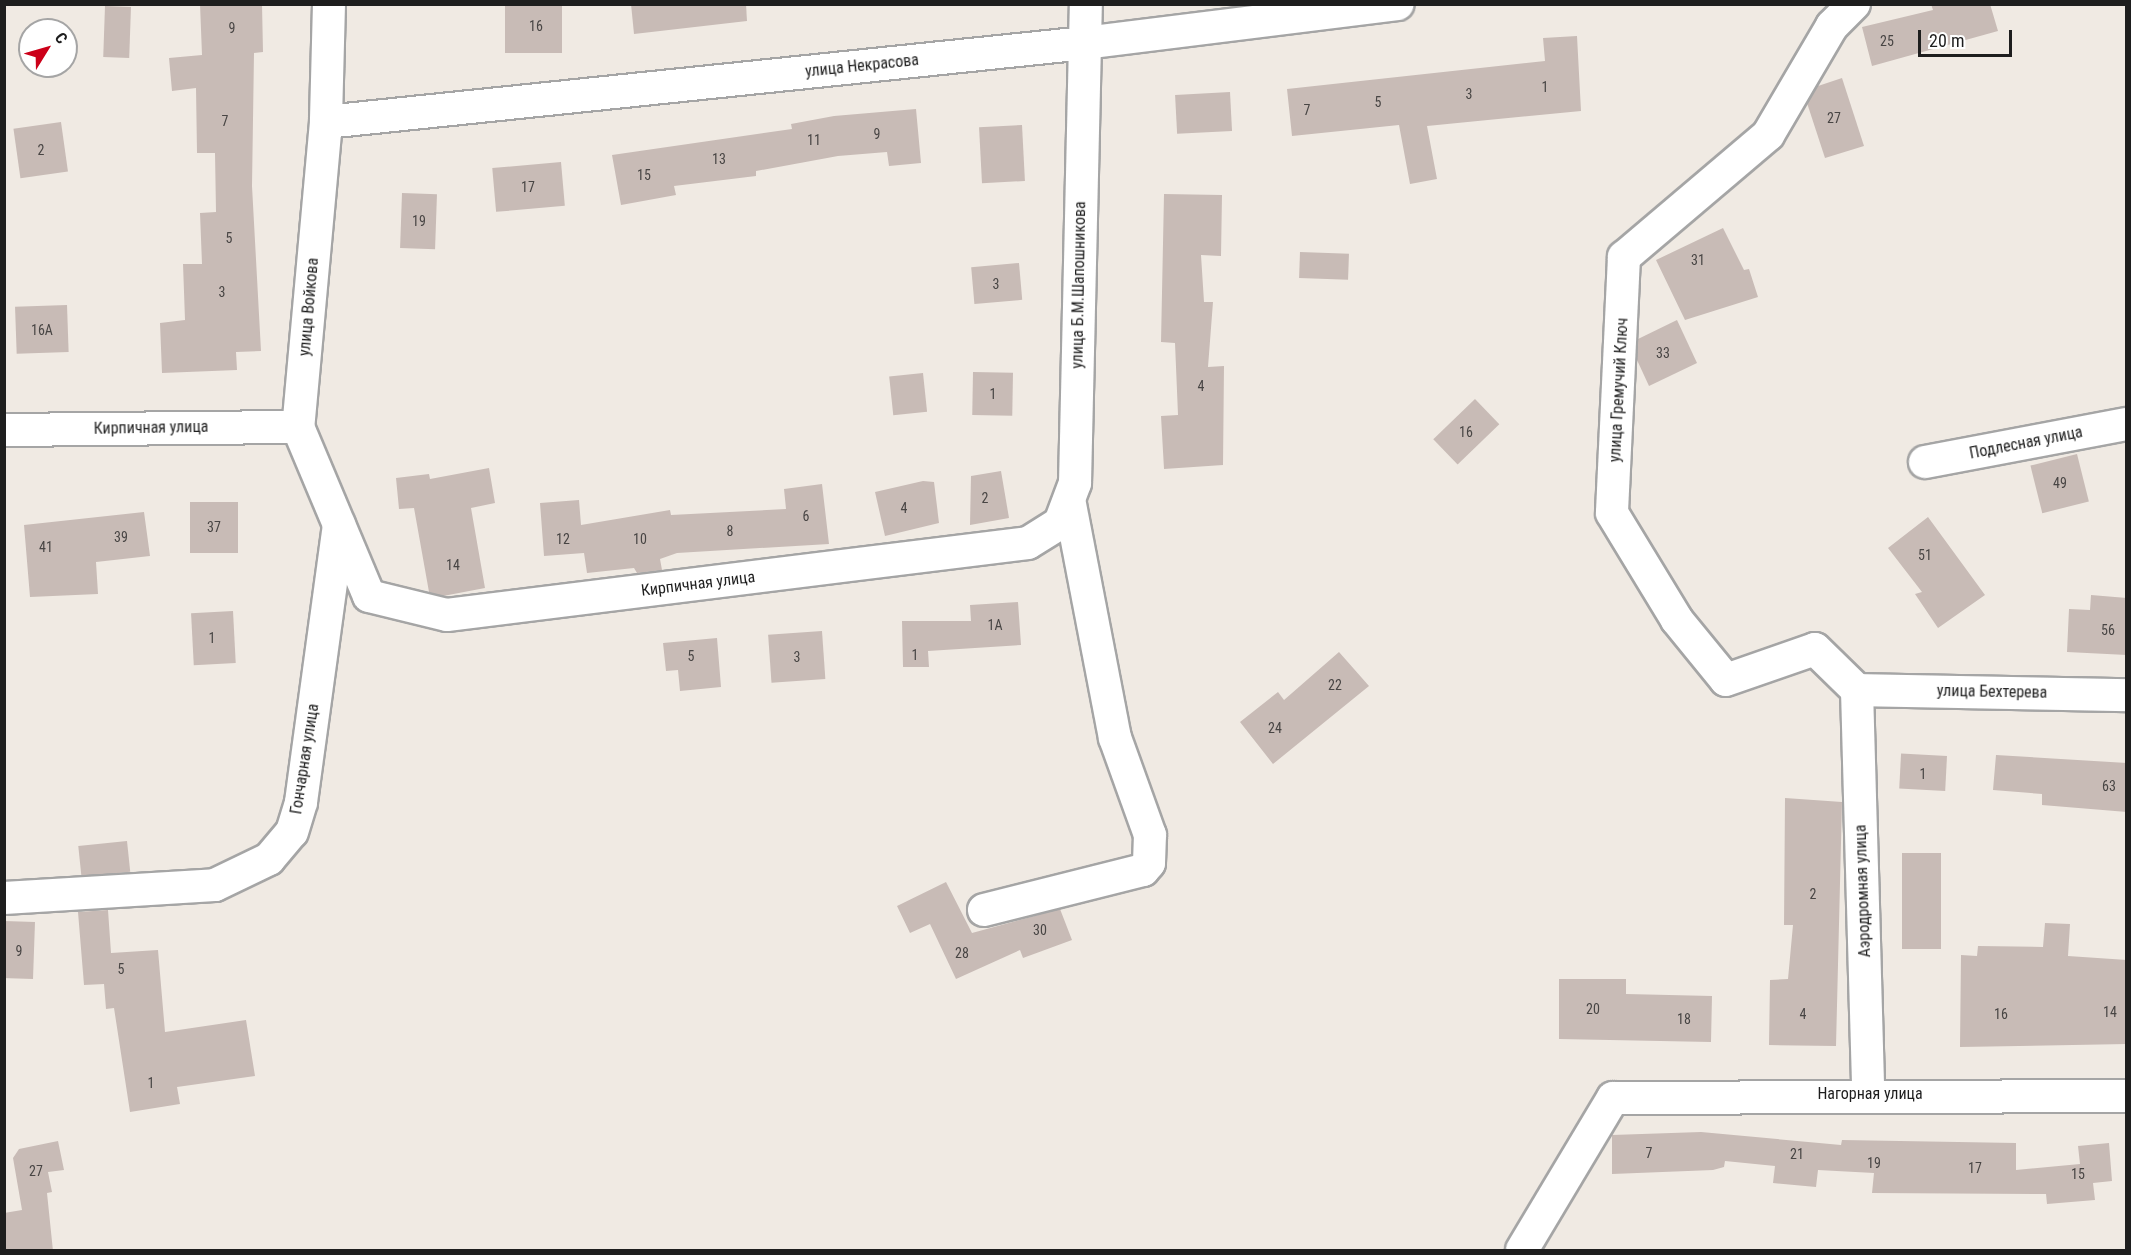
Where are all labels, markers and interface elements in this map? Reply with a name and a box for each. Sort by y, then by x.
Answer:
north arrow [18,18,78,78]
house number: 16 [529,18,543,34]
scale bar [1921,18,2016,56]
house number: 9 [229,20,235,36]
text: С [51,29,72,47]
text: 20 m [1929,30,1964,51]
house number: 25 [1880,33,1894,49]
street label: улица Некрасова [804,50,920,82]
house number: 1 [1542,79,1548,95]
house number: 3 [1466,86,1472,102]
house number: 5 [1375,94,1381,110]
house number: 7 [1304,102,1310,118]
house number: 27 [1827,110,1841,126]
house number: 7 [222,113,228,129]
house number: 9 [874,126,880,142]
house number: 11 [807,132,821,148]
house number: 2 [38,142,44,158]
house number: 13 [712,151,726,167]
house number: 15 [637,167,651,183]
house number: 17 [521,179,535,195]
street label: улица Б.М.Шапошникова [1068,201,1090,369]
house number: 19 [412,213,426,229]
house number: 5 [226,230,232,246]
house number: 31 [1691,252,1705,268]
street label: улица Войкова [295,257,323,357]
house number: 3 [993,276,999,292]
house number: 3 [219,284,225,300]
street label: улица Гремучий Ключ [1606,317,1632,463]
house number: 16А [31,322,53,338]
house number: 33 [1656,345,1670,361]
house number: 4 [1198,378,1204,394]
house number: 1 [990,386,996,402]
street label: Кирпичная улица [93,417,209,439]
street label: Подлесная улица [1968,423,2084,463]
house number: 16 [1459,424,1473,440]
house number: 49 [2053,475,2067,491]
house number: 2 [982,490,988,506]
house number: 4 [901,500,907,516]
house number: 6 [803,508,809,524]
house number: 37 [207,519,221,535]
house number: 8 [727,523,733,539]
house number: 39 [114,529,128,545]
house number: 12 [556,531,570,547]
house number: 10 [633,531,647,547]
house number: 41 [39,539,53,555]
house number: 51 [1918,547,1932,563]
house number: 14 [446,557,460,573]
street label: Кирпичная улица [640,567,756,601]
house number: 1А [988,617,1002,633]
house number: 56 [2101,622,2115,638]
house number: 1 [209,630,215,646]
house number: 1 [912,647,918,663]
house number: 5 [688,648,694,664]
house number: 3 [794,649,800,665]
house number: 22 [1328,677,1342,693]
street label: улица Бехтерева [1937,681,2047,703]
street label: Гончарная улица [287,702,323,816]
house number: 24 [1268,720,1282,736]
house number: 1 [1920,766,1926,782]
house number: 63 [2102,778,2116,794]
street label: Аэродромная улица [1851,824,1875,958]
house number: 2 [1810,886,1816,902]
house number: 30 [1033,922,1047,938]
house number: 9 [16,943,22,959]
house number: 28 [955,945,969,961]
house number: 5 [118,961,124,977]
house number: 20 [1586,1001,1600,1017]
house number: 14 [2103,1004,2117,1020]
house number: 4 [1800,1006,1806,1022]
house number: 16 [1994,1006,2008,1022]
house number: 18 [1677,1011,1691,1027]
house number: 1 [148,1075,154,1091]
street label: Нагорная улица [1817,1084,1923,1104]
house number: 7 [1646,1145,1652,1161]
house number: 21 [1790,1146,1804,1162]
house number: 19 [1867,1155,1881,1171]
house number: 17 [1968,1160,1982,1176]
house number: 27 [29,1163,43,1179]
house number: 15 [2071,1166,2085,1182]

